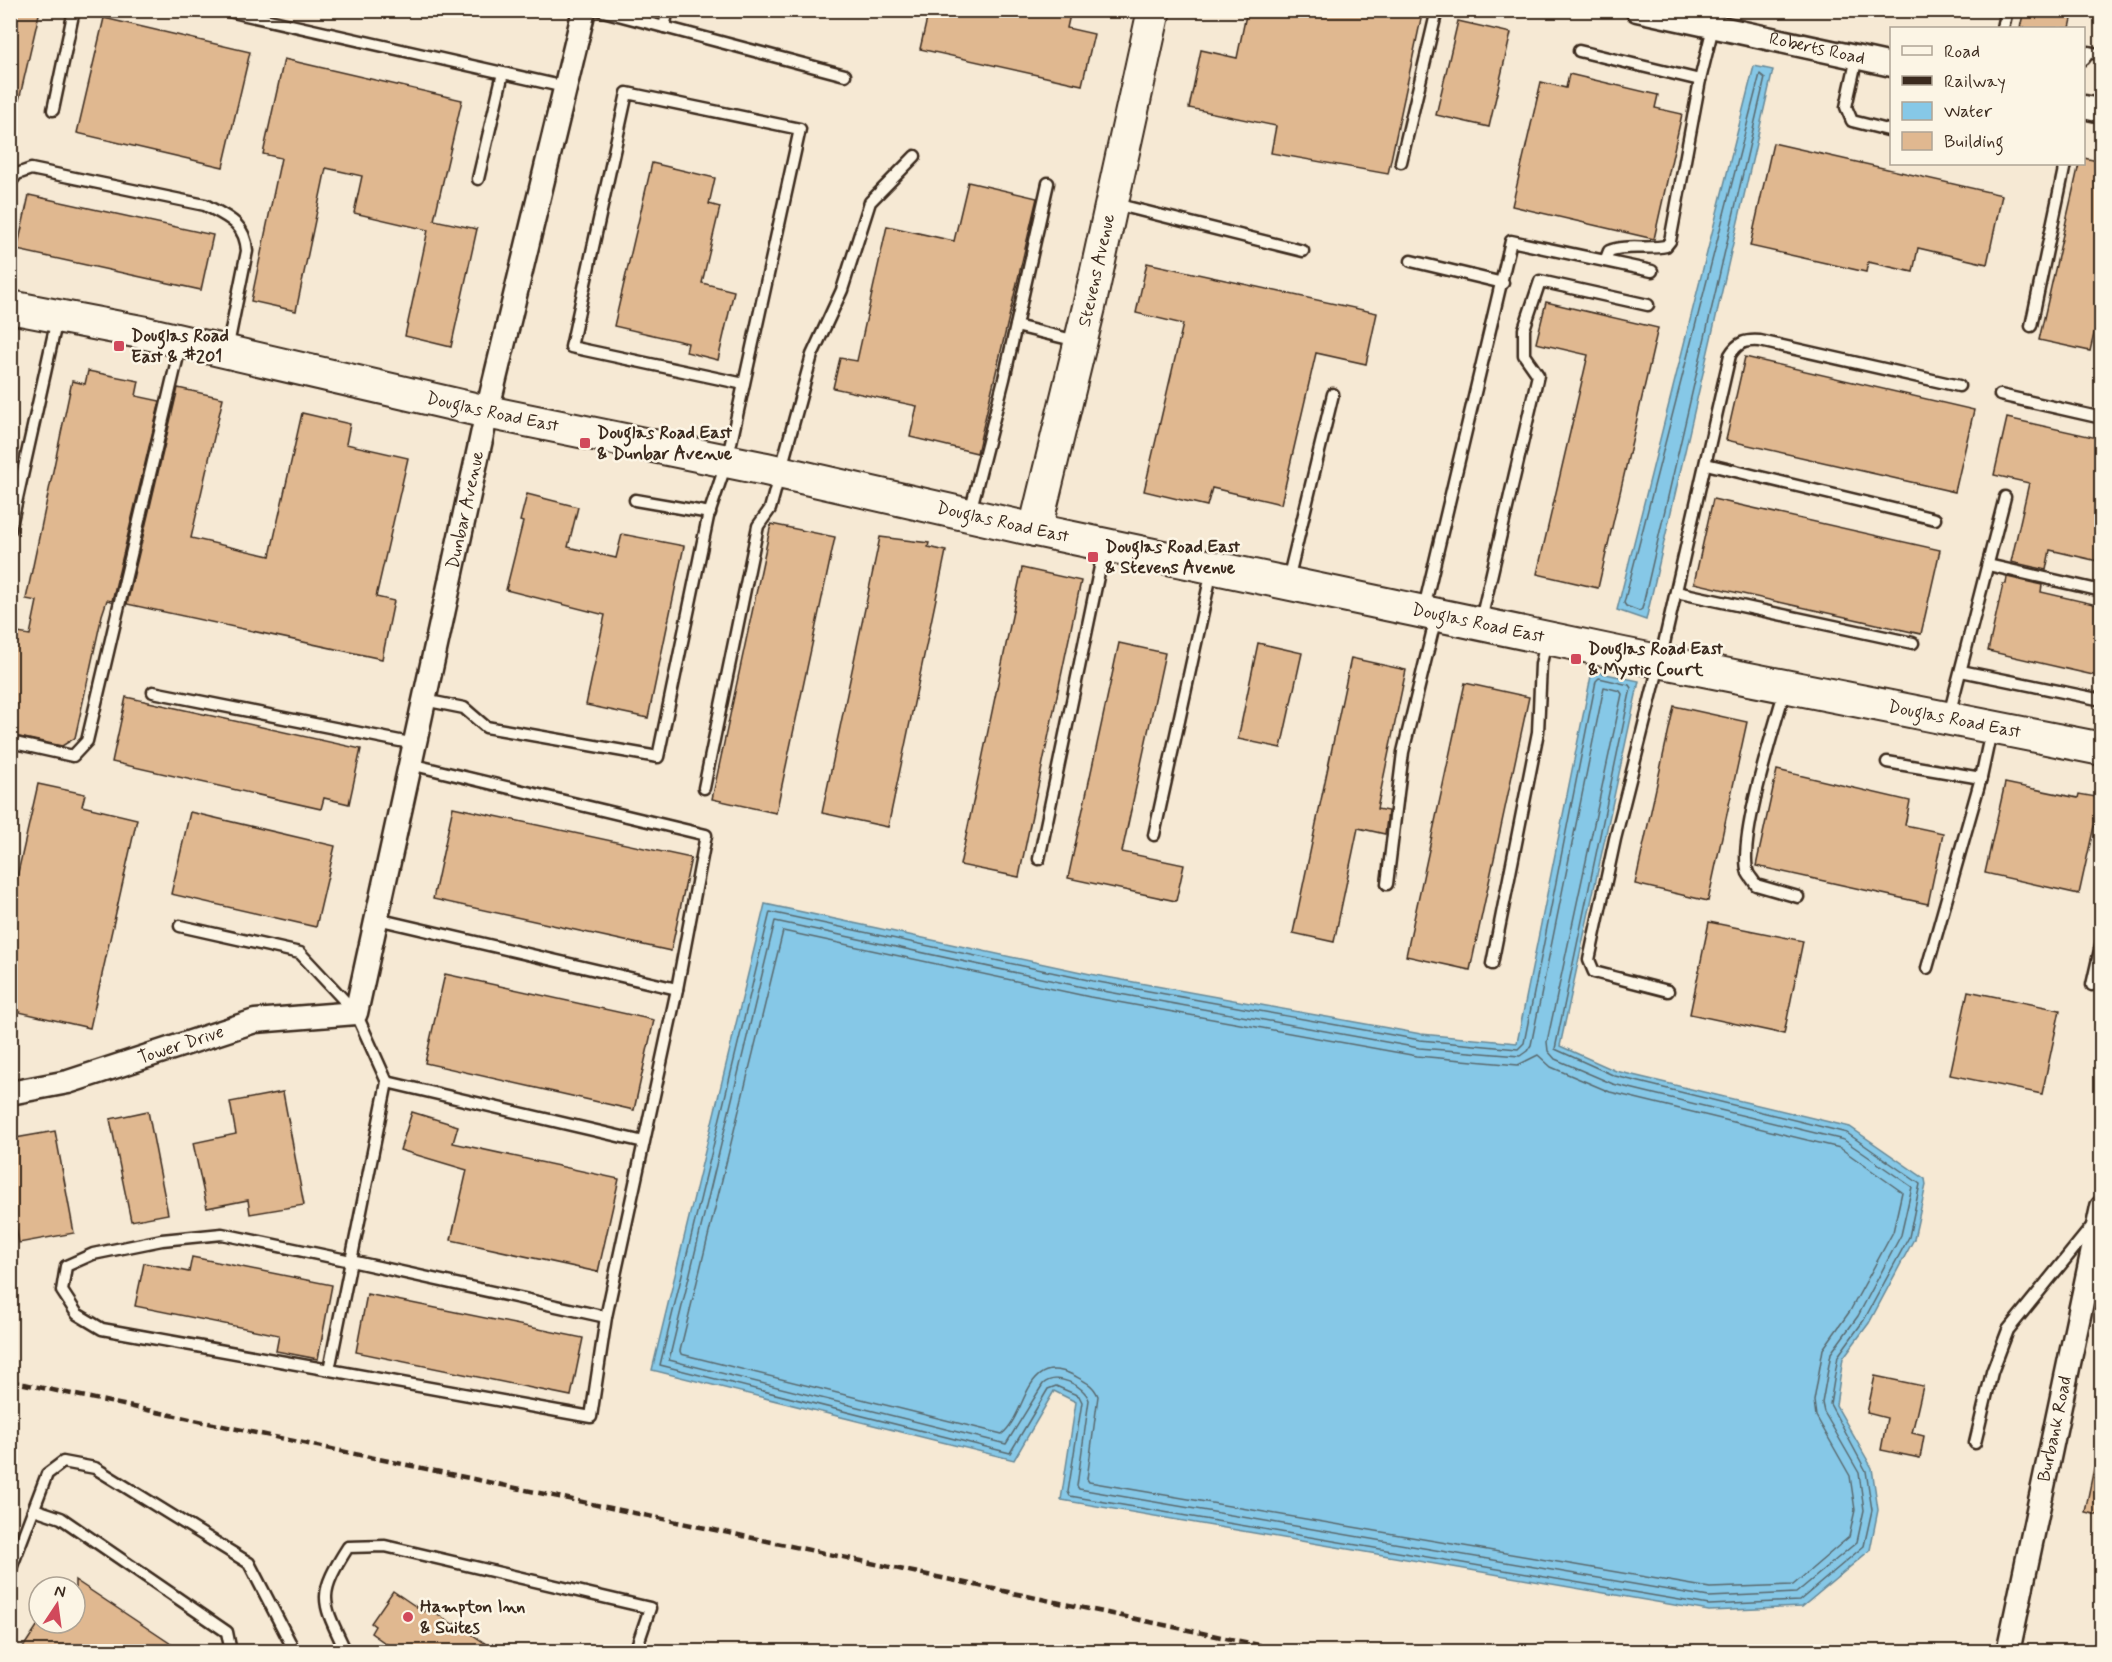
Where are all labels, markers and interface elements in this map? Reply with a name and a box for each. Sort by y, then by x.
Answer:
street label: Roberts Road [1767,27,1867,71]
legend [1890,27,2085,165]
text: Road [1944,40,1980,64]
text: Railway [1944,70,2006,94]
text: Water [1944,100,1993,124]
text: Building [1944,130,2004,156]
street label: Stevens Avenue [1073,211,1121,329]
place label: Douglas Road East & #201 [131,324,229,369]
marker: Douglas Road East & #201 [112,339,126,353]
street label: Douglas Road East [424,386,561,438]
place label: Douglas Road East & Dunbar Avenue [597,421,733,466]
marker: Douglas Road East & Dunbar Avenue [578,436,592,450]
street label: Dunbar Avenue [441,449,490,571]
street label: Douglas Road East [934,496,1072,549]
place label: Douglas Road East & Stevens Avenue [1105,535,1240,580]
marker: Douglas Road East & Stevens Avenue [1086,550,1100,564]
street label: Douglas Road East [1410,598,1547,649]
place label: Douglas Road East & Mystic Court [1588,637,1723,682]
marker: Douglas Road East & Mystic Court [1569,652,1583,666]
street label: Douglas Road East [1886,695,2024,745]
street label: Tower Drive [135,1020,227,1070]
street label: Burbank Road [2032,1374,2078,1484]
north arrow [27,1575,87,1635]
text: N [52,1580,68,1603]
place label: Hampton Inn & Suites [420,1595,525,1640]
marker: Hampton Inn & Suites [401,1610,415,1624]

